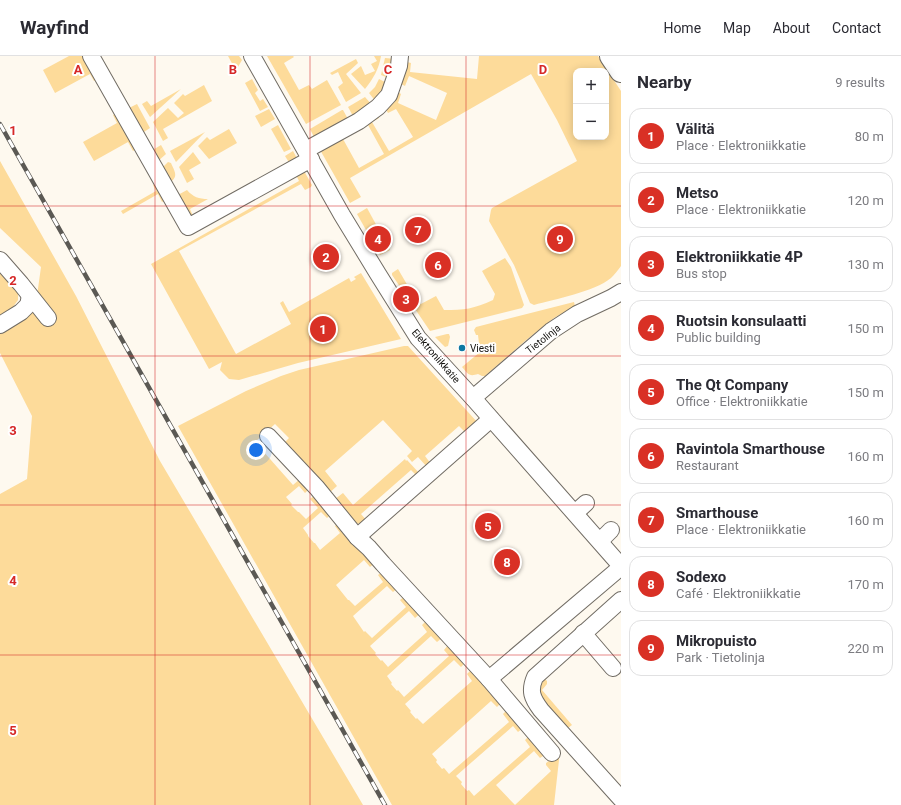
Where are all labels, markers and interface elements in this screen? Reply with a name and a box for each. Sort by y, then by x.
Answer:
text: Wayfind [20,16,89,39]
text: Home [663,20,701,36]
text: Map [723,20,751,36]
text: About [773,20,810,36]
text: Contact [832,20,881,36]
text: A [74,62,83,77]
text: B [229,62,237,77]
text: C [384,62,393,77]
text: D [539,62,547,77]
map controls [573,68,609,140]
button: + [573,68,609,104]
text: Nearby [637,72,692,92]
text: 9 results [835,75,885,90]
button: − [573,104,609,140]
text: Välitä [676,120,715,138]
text: 1 [9,123,17,138]
text: 1 [647,129,655,144]
text: 80 m [855,129,884,144]
text: Place · Elektroniikkatie [676,138,806,153]
text: Metso [676,184,718,202]
text: 2 [647,193,655,208]
text: 120 m [847,193,884,208]
text: Place · Elektroniikkatie [676,202,806,217]
pin: 7 [405,215,431,245]
pin: 4 [365,224,391,254]
pin: 9 [547,224,573,254]
pin: 2 [313,242,339,272]
text: Elektroniikkatie 4P [676,248,803,266]
pin: 6 [425,250,451,280]
text: 3 [647,257,655,272]
text: 130 m [847,257,884,272]
text: Bus stop [676,266,727,281]
text: 2 [9,273,17,288]
pin: 3 [393,284,419,314]
text: Ruotsin konsulaatti [676,312,807,330]
pin: 1 [310,314,336,344]
text: 4 [647,321,655,336]
text: 150 m [847,321,884,336]
street label: Tietolinja [524,322,562,356]
street label: Elektroniikkatie [410,327,462,385]
text: Public building [676,330,761,345]
marker: Viesti [457,343,467,353]
place label: Viesti [470,343,495,354]
text: The Qt Company [676,376,788,394]
text: 5 [647,385,655,400]
text: 150 m [847,385,884,400]
text: Office · Elektroniikkatie [676,394,808,409]
text: 3 [9,423,17,438]
your location [246,440,266,460]
text: Ravintola Smarthouse [676,440,825,458]
text: 6 [647,449,655,464]
text: 160 m [847,449,884,464]
text: Restaurant [676,458,739,473]
text: Smarthouse [676,504,758,522]
pin: 5 [475,511,501,541]
text: 7 [647,513,655,528]
text: 160 m [847,513,884,528]
text: Place · Elektroniikkatie [676,522,806,537]
pin: 8 [494,547,520,577]
text: Sodexo [676,568,726,586]
text: 4 [9,573,17,588]
text: 8 [647,577,655,592]
text: 170 m [847,577,884,592]
text: Café · Elektroniikkatie [676,586,801,601]
text: Mikropuisto [676,632,757,650]
text: 9 [647,641,655,656]
text: 220 m [847,641,884,656]
text: Park · Tietolinja [676,650,765,665]
text: 5 [9,723,17,738]

